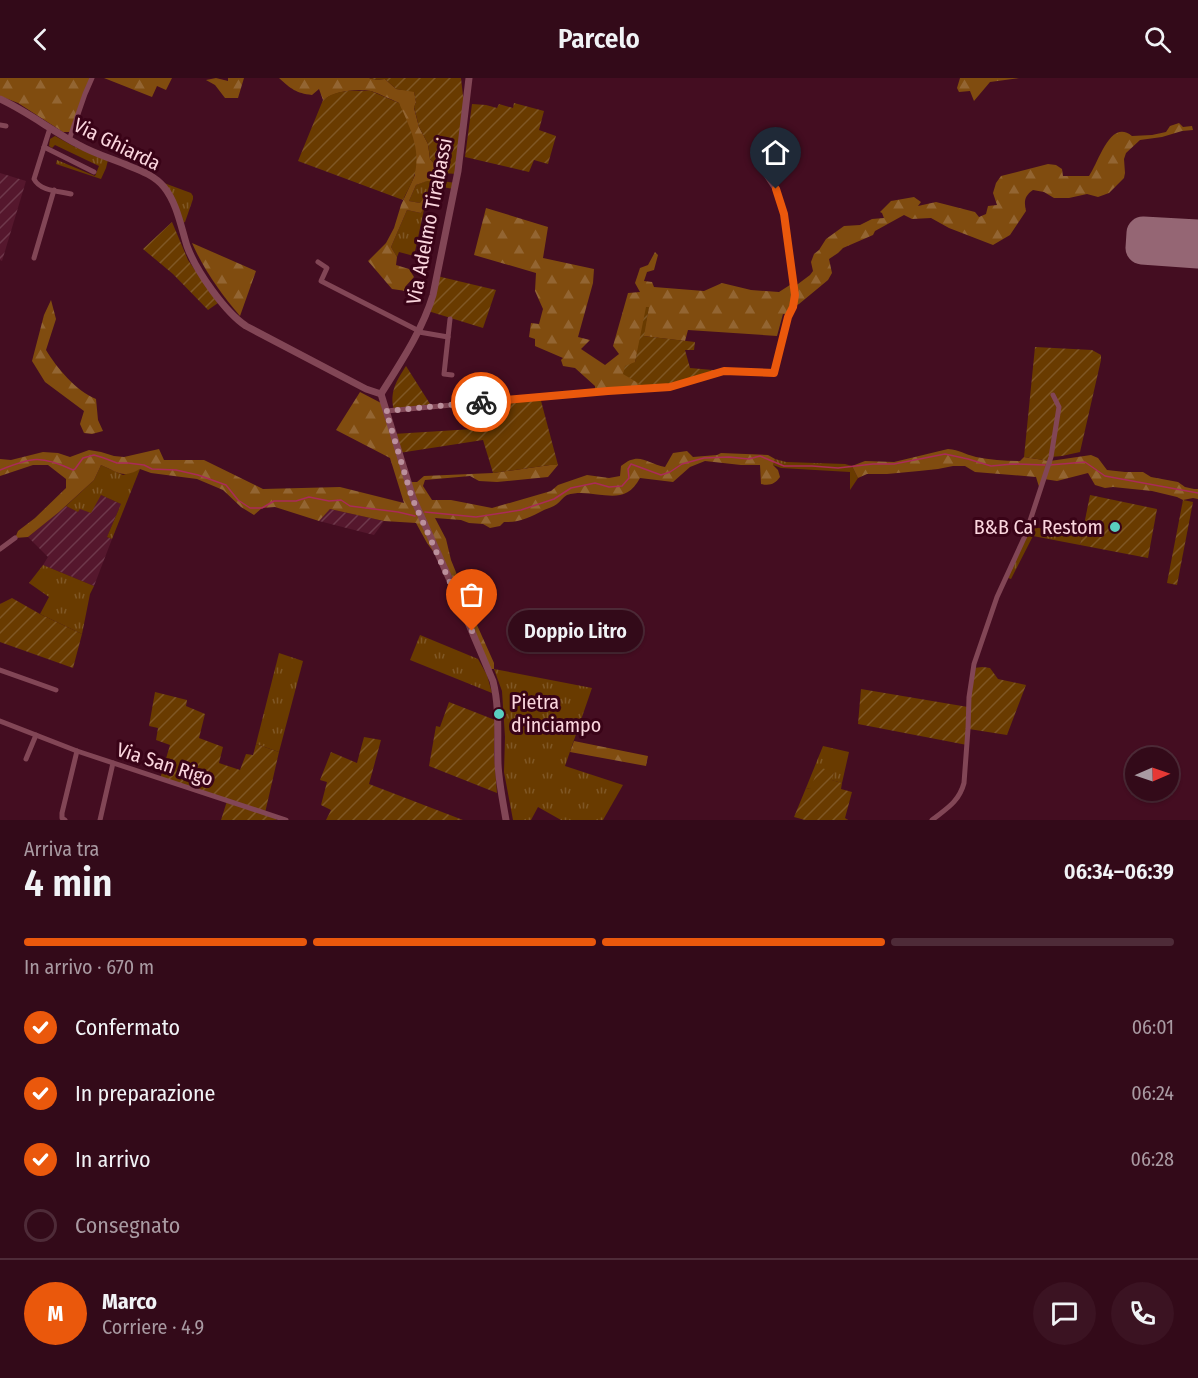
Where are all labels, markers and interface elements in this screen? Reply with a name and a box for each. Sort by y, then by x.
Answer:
icon: back [24,23,57,56]
text: Parcelo [558,23,640,55]
icon: search [1141,23,1174,56]
street label: Via Ghiarda [70,113,164,175]
pin [750,127,801,189]
street label: Via Adelmo Tirabassi [401,136,457,306]
icon: home [759,136,792,169]
courier [451,372,511,432]
icon: bike [465,386,498,419]
place label: B&B Ca' Restom [974,515,1103,539]
marker: B&B Ca' Restom [1108,520,1122,534]
pin [446,569,497,631]
icon: bag [455,578,488,611]
callout: Doppio Litro [508,610,643,652]
text: Doppio Litro [524,619,627,643]
place label: Pietra d'inciampo [511,690,601,737]
marker: Pietra d'inciampo [492,707,506,721]
street label: Via San Rigo [114,737,216,791]
north arrow [1125,747,1179,801]
map controls [1125,747,1179,801]
text: Arriva tra [24,837,99,861]
text: 06:34–06:39 [1064,858,1174,885]
text: 4 min [24,860,113,906]
text: In arrivo · 670 m [24,955,154,979]
icon: check [24,1011,57,1044]
text: Confermato [75,1014,180,1041]
text: 06:01 [1132,1015,1174,1039]
icon: check [24,1077,57,1110]
text: In preparazione [75,1080,216,1107]
text: 06:24 [1131,1081,1174,1105]
icon: check [24,1143,57,1176]
text: In arrivo [75,1146,150,1173]
text: 06:28 [1131,1147,1174,1171]
text: Consegnato [75,1212,180,1239]
button: chat [1033,1282,1096,1345]
button: phone [1111,1282,1174,1345]
text: Marco [102,1288,157,1315]
text: M [48,1300,63,1327]
text: Corriere · 4.9 [102,1315,204,1339]

